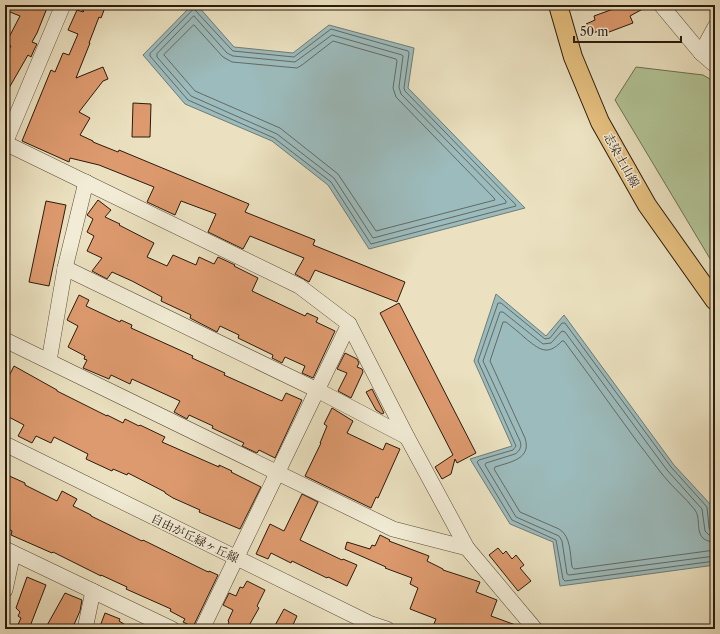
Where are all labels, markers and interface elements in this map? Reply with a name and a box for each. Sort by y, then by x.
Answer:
scale bar [574,18,681,44]
text: 50 m [580,24,609,39]
street label: 志染土山線 [601,130,643,190]
street label: 自由が丘緑ヶ丘線 [149,510,241,566]

